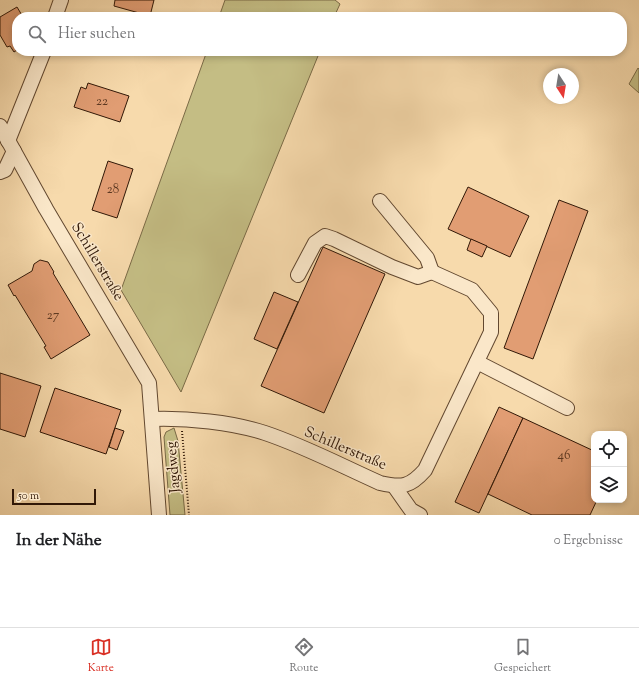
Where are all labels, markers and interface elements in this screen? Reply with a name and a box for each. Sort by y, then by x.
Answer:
search box [12,12,627,56]
icon: search [26,23,48,45]
text: Hier suchen [58,24,136,45]
north arrow [543,68,579,104]
house number: 22 [96,93,108,111]
house number: 28 [107,181,119,199]
street label: Schillerstraße [65,219,129,305]
house number: 27 [47,307,60,325]
street label: Schillerstraße [300,422,390,476]
map controls [591,431,627,503]
button: locate [591,431,627,467]
street label: Jagdweg [161,440,187,495]
house number: 46 [558,447,570,465]
button: layers [591,467,627,503]
scale bar [12,487,96,506]
text: 50 m [18,488,39,504]
text: In der Nähe [16,529,102,553]
text: 0 Ergebnisse [554,532,623,550]
tab: Karte [88,636,114,676]
tab: Route [290,636,318,676]
tab: Gespeichert [494,636,551,676]

